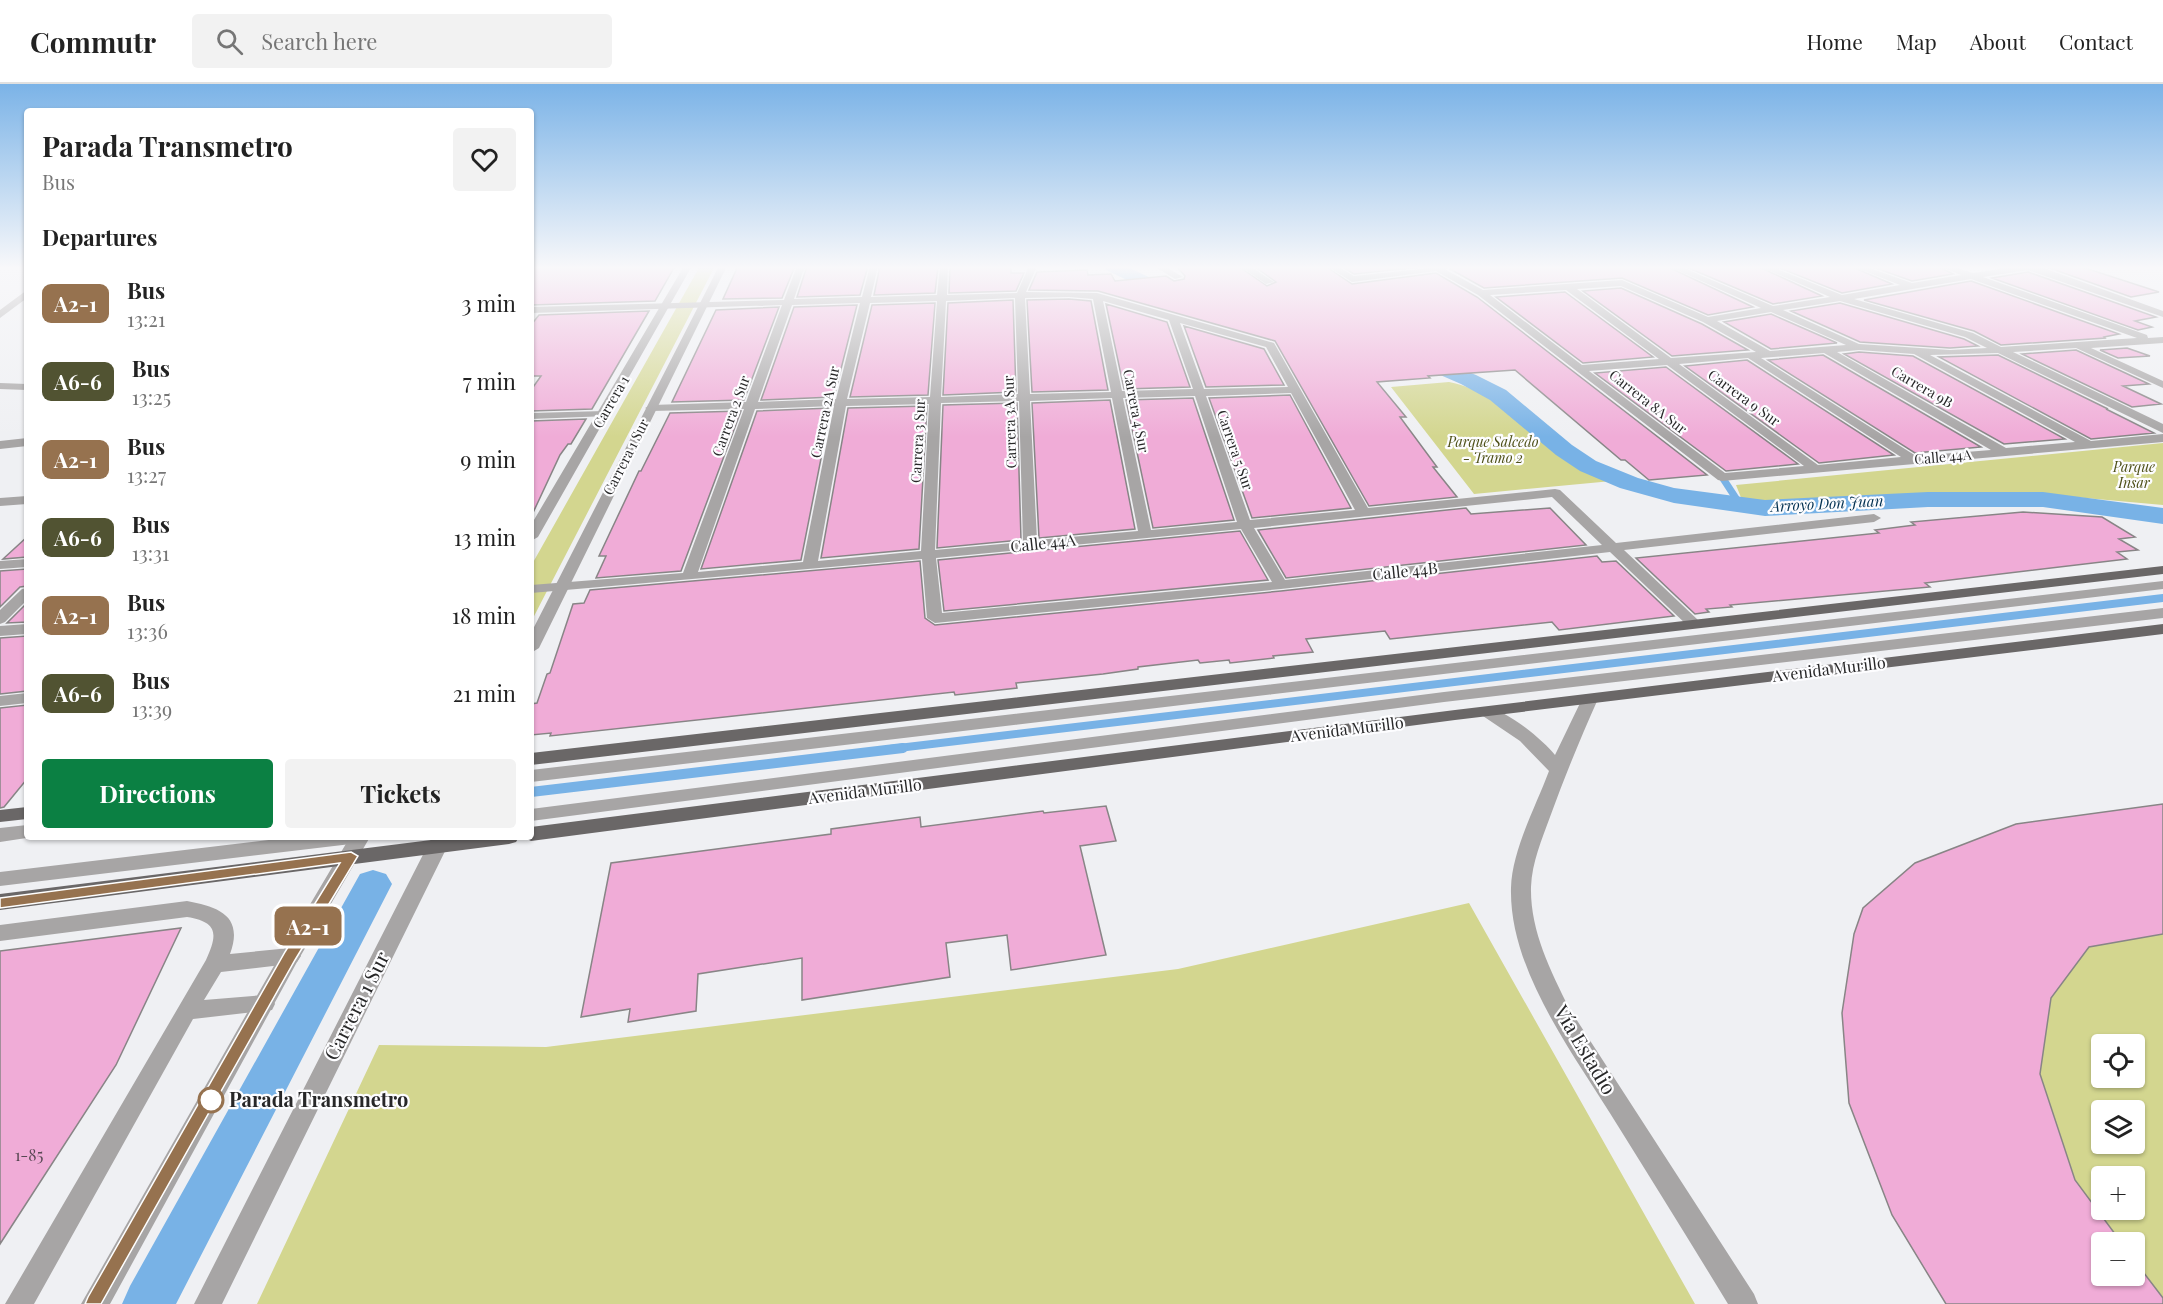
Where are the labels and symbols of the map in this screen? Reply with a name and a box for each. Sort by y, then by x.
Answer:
street label: Carrera 9B [1888,361,1957,412]
street label: Carrera 2A Sur [806,364,844,460]
street label: Carrera 8A Sur [1605,365,1692,438]
street label: Carrera 9 Sur [1704,365,1785,431]
street label: Carrera 4 Sur [1119,368,1154,455]
street label: Carrera 1 [588,372,633,431]
street label: Carrera 2 Sur [707,372,754,459]
street label: Carrera 3A Sur [998,374,1021,469]
street label: Carrera 3 Sur [906,398,929,483]
street label: Carrera 5 Sur [1213,407,1258,493]
street label: Carrera 1 Sur [598,415,653,498]
park label: Parque Salcedo - Tramo 2 [1446,432,1539,467]
street label: Calle 44A [1914,445,1973,468]
park label: Parque Insar [2112,457,2155,492]
water label: Arroyo Don Juan [1768,490,1884,516]
street label: Calle 44A [1009,529,1078,556]
street label: Calle 44B [1371,557,1439,584]
street label: Avenida Murillo [1770,651,1887,686]
street label: Avenida Murillo [1288,711,1405,746]
street label: Avenida Murillo [806,773,923,808]
line badge: A2-1 [266,906,350,946]
street label: Carrera 1 Sur [317,946,395,1064]
street label: Vía Estadio [1549,999,1624,1099]
place label: Parada Transmetro [229,1085,408,1112]
marker: Parada Transmetro [198,1087,224,1113]
house number: 1-85 [15,1144,43,1165]

